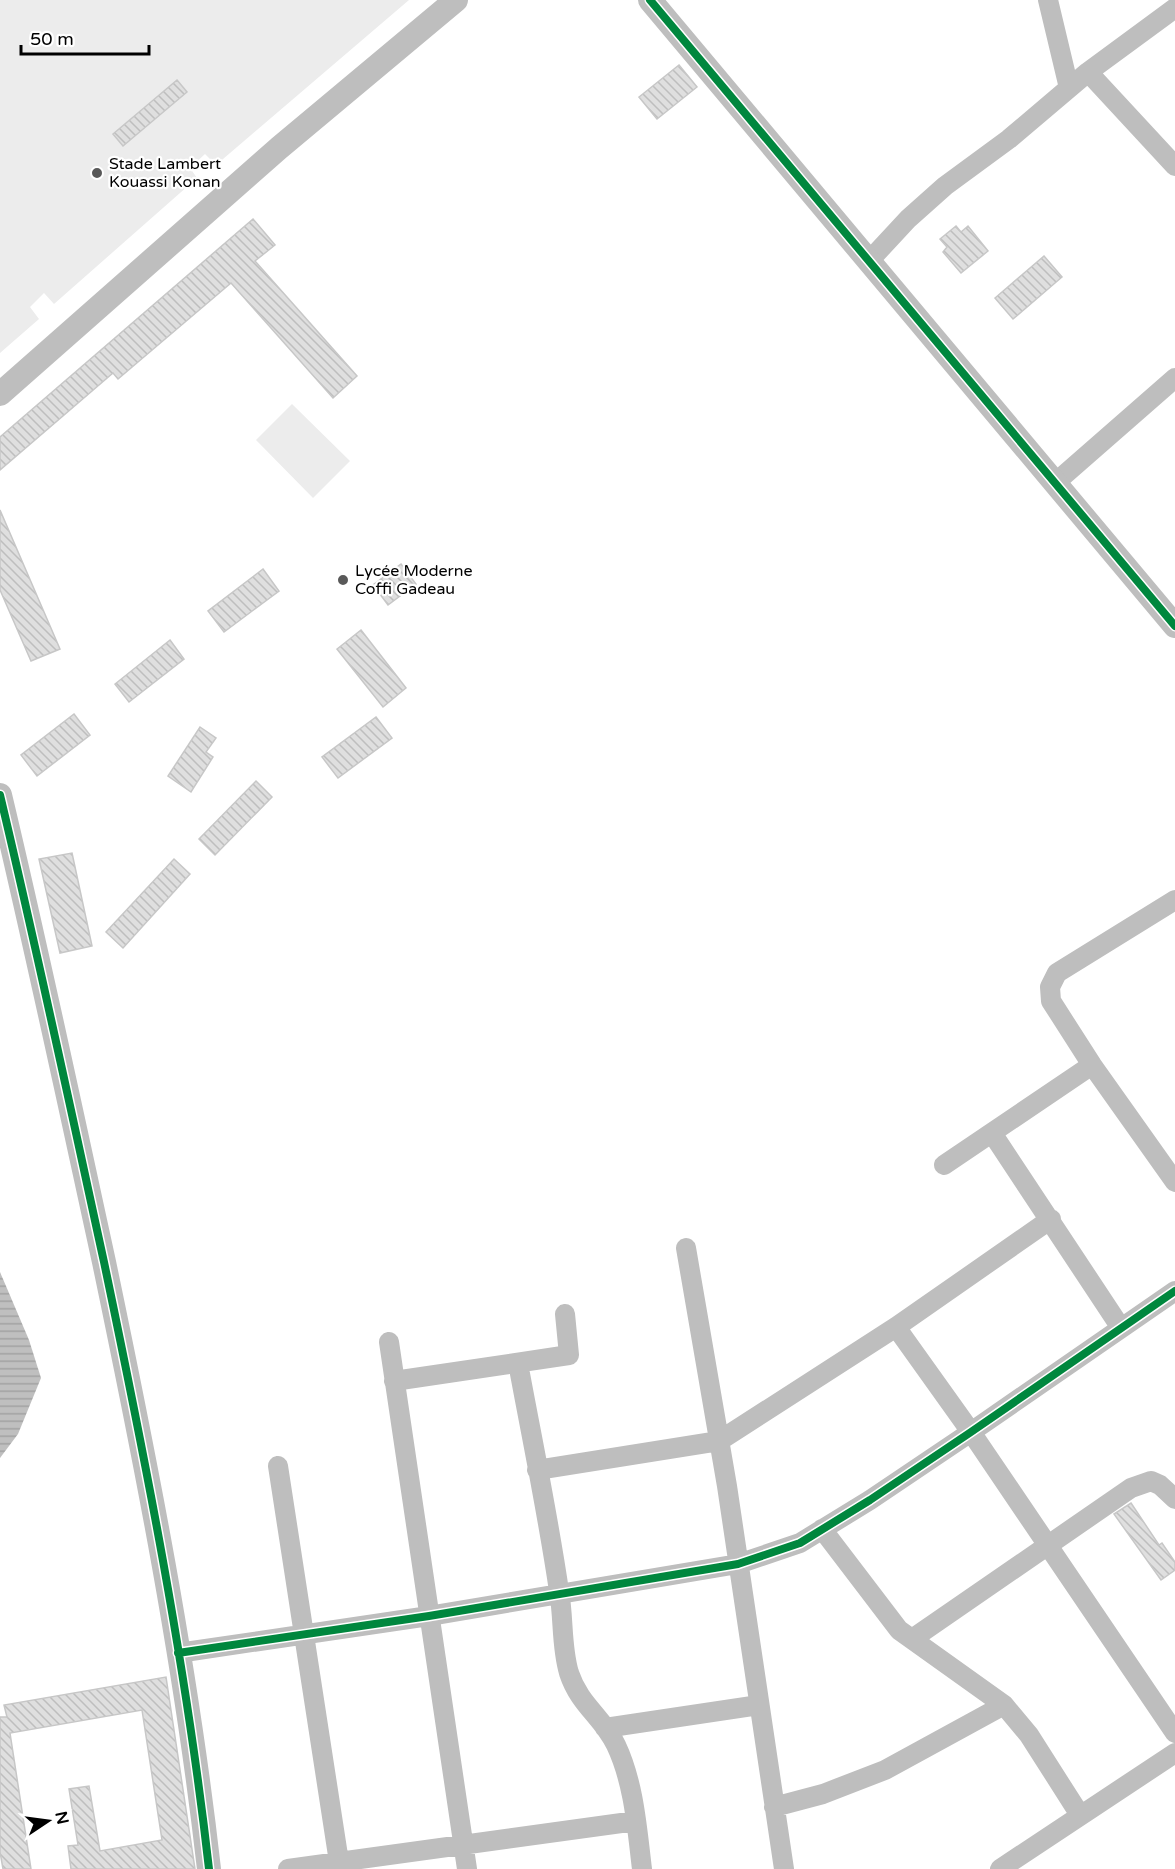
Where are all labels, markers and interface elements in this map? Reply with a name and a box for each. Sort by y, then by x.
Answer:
scale bar [21,18,148,56]
text: 50 m [30,28,74,50]
place label: Stade Lambert Kouassi Konan [109,154,221,192]
marker: Stade Lambert Kouassi Konan [90,166,104,180]
place label: Lycée Moderne Coffi Gadeau [355,561,472,599]
marker: Lycée Moderne Coffi Gadeau [336,573,350,587]
north arrow [18,1791,78,1851]
text: N [50,1809,73,1826]

